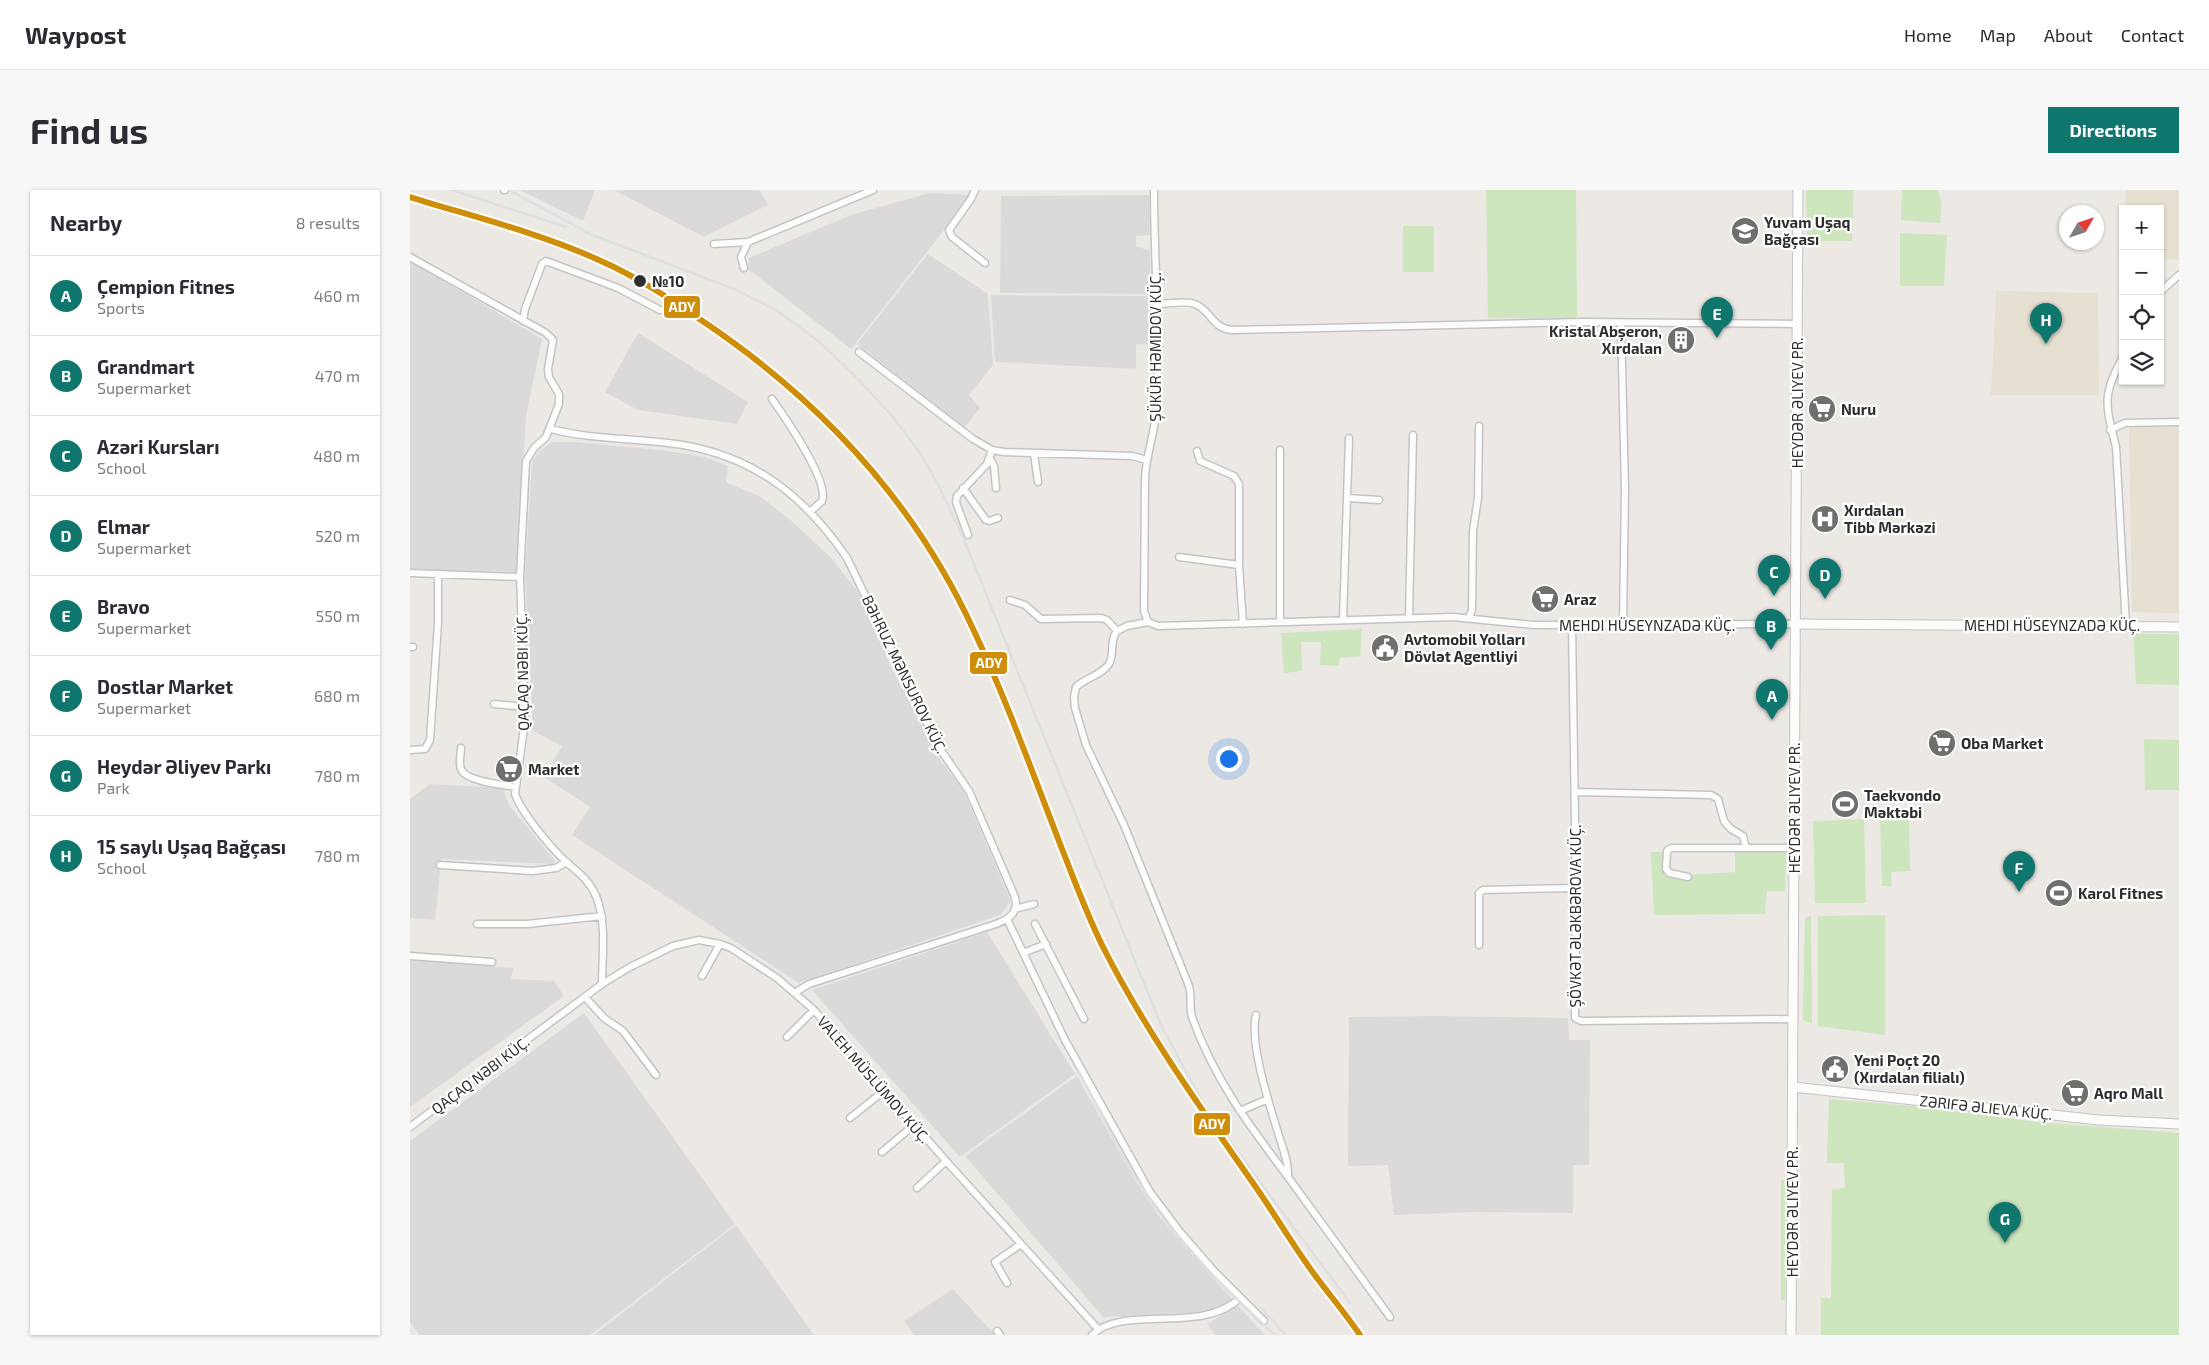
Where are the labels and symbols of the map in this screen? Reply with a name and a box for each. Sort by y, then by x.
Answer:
north arrow [2059,205,2104,250]
place label: Yuvam Uşaq Bağçası [1764,213,1850,250]
school or university icon: Yuvam Uşaq Bağçası [1730,216,1760,246]
place label: №10 [652,272,685,290]
street label: ŞÜKÜR HƏMIDOV KÜÇ. [1146,272,1165,422]
marker: №10 [632,273,648,289]
line badge: ADY [663,295,701,319]
pin: E [1701,297,1733,338]
text: ADY [669,298,696,315]
pin: H [2030,303,2062,344]
place label: Kristal Abşeron, Xırdalan [1549,322,1662,357]
building icon: Kristal Abşeron, Xırdalan [1666,325,1696,355]
street label: HEYDƏR ƏLIYEV PR. [1788,338,1806,468]
supermarket icon: Nuru [1807,394,1837,424]
place label: Nuru [1841,400,1876,418]
place label: Xırdalan Tibb Mərkəzi [1844,501,1936,536]
hospital icon: Xırdalan Tibb Mərkəzi [1810,504,1840,534]
pin: C [1758,555,1790,596]
pin: D [1809,558,1841,599]
supermarket icon: Araz [1530,584,1560,614]
place label: Araz [1564,590,1597,608]
street label: BƏHRUZ MƏNSUROV KÜÇ. [858,592,951,756]
pin: B [1755,609,1787,650]
street label: QAÇAQ NƏBI KÜÇ. [512,613,533,731]
street label: MEHDI HÜSEYNZADƏ KÜÇ. [1559,616,1735,635]
street label: MEHDI HÜSEYNZADƏ KÜÇ. [1964,616,2140,635]
place label: Avtomobil Yolları Dövlət Agentliyi [1404,630,1525,666]
public building icon: Avtomobil Yolları Dövlət Agentliyi [1370,633,1400,663]
line badge: ADY [969,651,1008,675]
text: ADY [976,654,1003,671]
pin: A [1756,679,1788,720]
supermarket icon: Oba Market [1927,728,1957,758]
place label: Oba Market [1961,734,2043,752]
street label: HEYDƏR ƏLIYEV PR. [1785,743,1803,873]
your location [1216,746,1242,772]
supermarket icon: Market [494,754,524,784]
place label: Market [528,760,579,778]
place label: Taekvondo Məktəbi [1864,786,1941,821]
sports icon: Taekvondo Məktəbi [1830,789,1860,819]
street label: ŞÖVKƏT ƏLƏKBƏROVA KÜÇ. [1566,825,1585,1007]
pin: F [2003,851,2035,892]
sports icon: Karol Fitnes [2044,878,2074,908]
place label: Karol Fitnes [2078,884,2163,902]
street label: VALEH MÜSLÜMOV KÜÇ. [813,1012,934,1147]
street label: QAÇAQ NƏBI KÜÇ. [427,1032,533,1118]
place label: Yeni Poçt 20 (Xırdalan filialı) [1854,1051,1965,1086]
public building icon: Yeni Poçt 20 (Xırdalan filialı) [1820,1054,1850,1084]
supermarket icon: Aqro Mall [2060,1078,2090,1108]
place label: Aqro Mall [2094,1084,2163,1102]
street label: ZƏRIFƏ ƏLIEVA KÜÇ. [1919,1091,2053,1124]
line badge: ADY [1193,1112,1231,1136]
text: ADY [1199,1115,1226,1132]
street label: HEYDƏR ƏLIYEV PR. [1783,1147,1801,1277]
pin: G [1989,1202,2021,1243]

